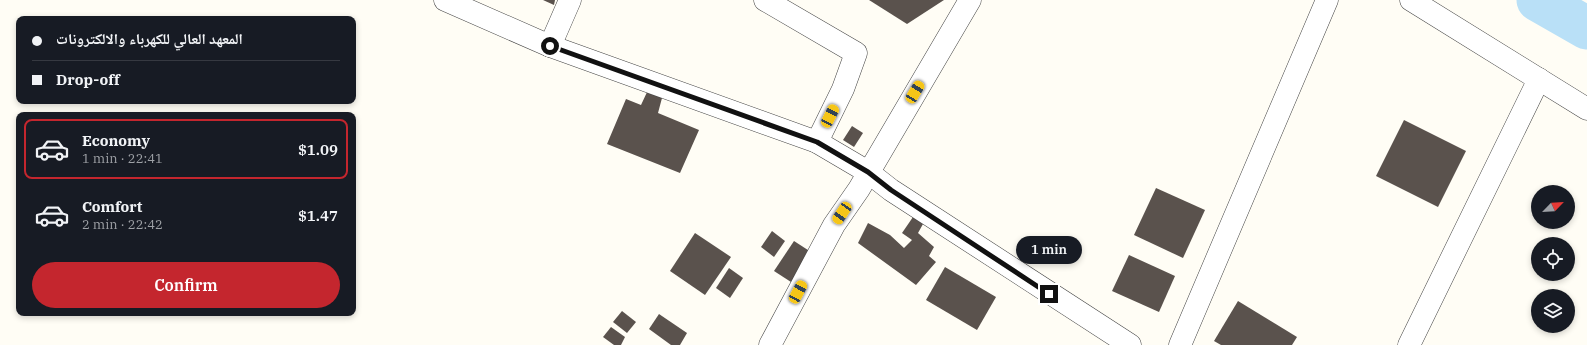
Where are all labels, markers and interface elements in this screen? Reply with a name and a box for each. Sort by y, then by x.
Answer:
text: المعهد العالي للكهرباء والالكترونات [56,29,243,48]
route start [541,37,559,55]
text: Drop-off [56,70,120,89]
car [904,79,926,105]
car [819,103,841,129]
icon: car [34,131,70,167]
text: Economy [82,131,150,150]
text: $1.09 [298,140,338,159]
text: 1 min · 22:41 [82,150,163,167]
north arrow [1531,185,1575,229]
map controls [1531,185,1575,333]
icon: car [34,197,70,233]
text: Comfort [82,197,142,216]
car [830,200,854,226]
text: $1.47 [298,206,338,225]
text: 2 min · 22:42 [82,216,163,233]
callout: 1 min [1016,236,1082,264]
button: locate [1531,237,1575,281]
text: 1 min [1031,241,1067,258]
button: Confirm [32,262,340,308]
car [787,279,809,305]
route end [1040,285,1058,303]
button: layers [1531,289,1575,333]

